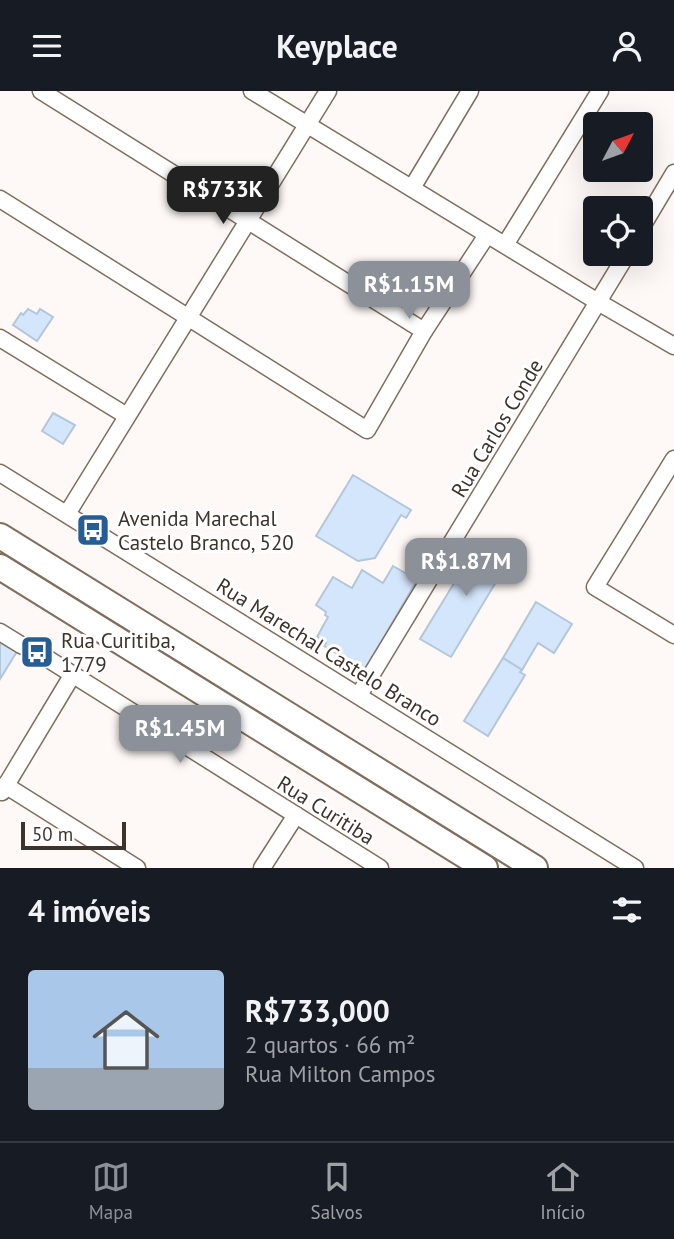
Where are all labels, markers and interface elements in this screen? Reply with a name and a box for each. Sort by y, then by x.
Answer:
text: Keyplace [276,25,398,67]
icon: menu [28,27,66,65]
icon: person [608,27,646,65]
north arrow [583,112,653,182]
map controls [583,112,653,266]
pin: R$733K [166,167,280,226]
text: R$733K [183,174,263,203]
button: locate [583,196,653,266]
pin: R$1.15M [344,261,474,321]
text: R$1.15M [364,269,454,298]
street label: Rua Carlos Conde [445,354,549,502]
place label: Avenida Marechal Castelo Branco, 520 [118,505,294,556]
bus stop icon: Avenida Marechal Castelo Branco, 520 [74,511,112,549]
pin: R$1.87M [401,539,531,598]
text: R$1.87M [421,546,511,575]
street label: Rua Marechal Castelo Branco [211,572,447,732]
place label: Rua Curitiba, 1779 [61,627,176,678]
bus stop icon: Rua Curitiba, 1779 [18,633,56,671]
pin: R$1.45M [115,705,245,765]
text: R$1.45M [135,713,225,742]
street label: Rua Curitiba [272,769,380,851]
scale bar [21,819,126,851]
text: 50 m [32,822,73,846]
text: 4 imóveis [28,891,151,930]
icon: filters [608,891,646,929]
text: R$733,000 [245,991,390,1030]
icon: home [84,998,168,1082]
text: 2 quartos · 66 m² [245,1030,415,1059]
text: Rua Milton Campos [245,1059,435,1088]
tab: Mapa [89,1158,133,1224]
tab: Salvos [311,1158,363,1224]
tab: Início [540,1158,585,1224]

